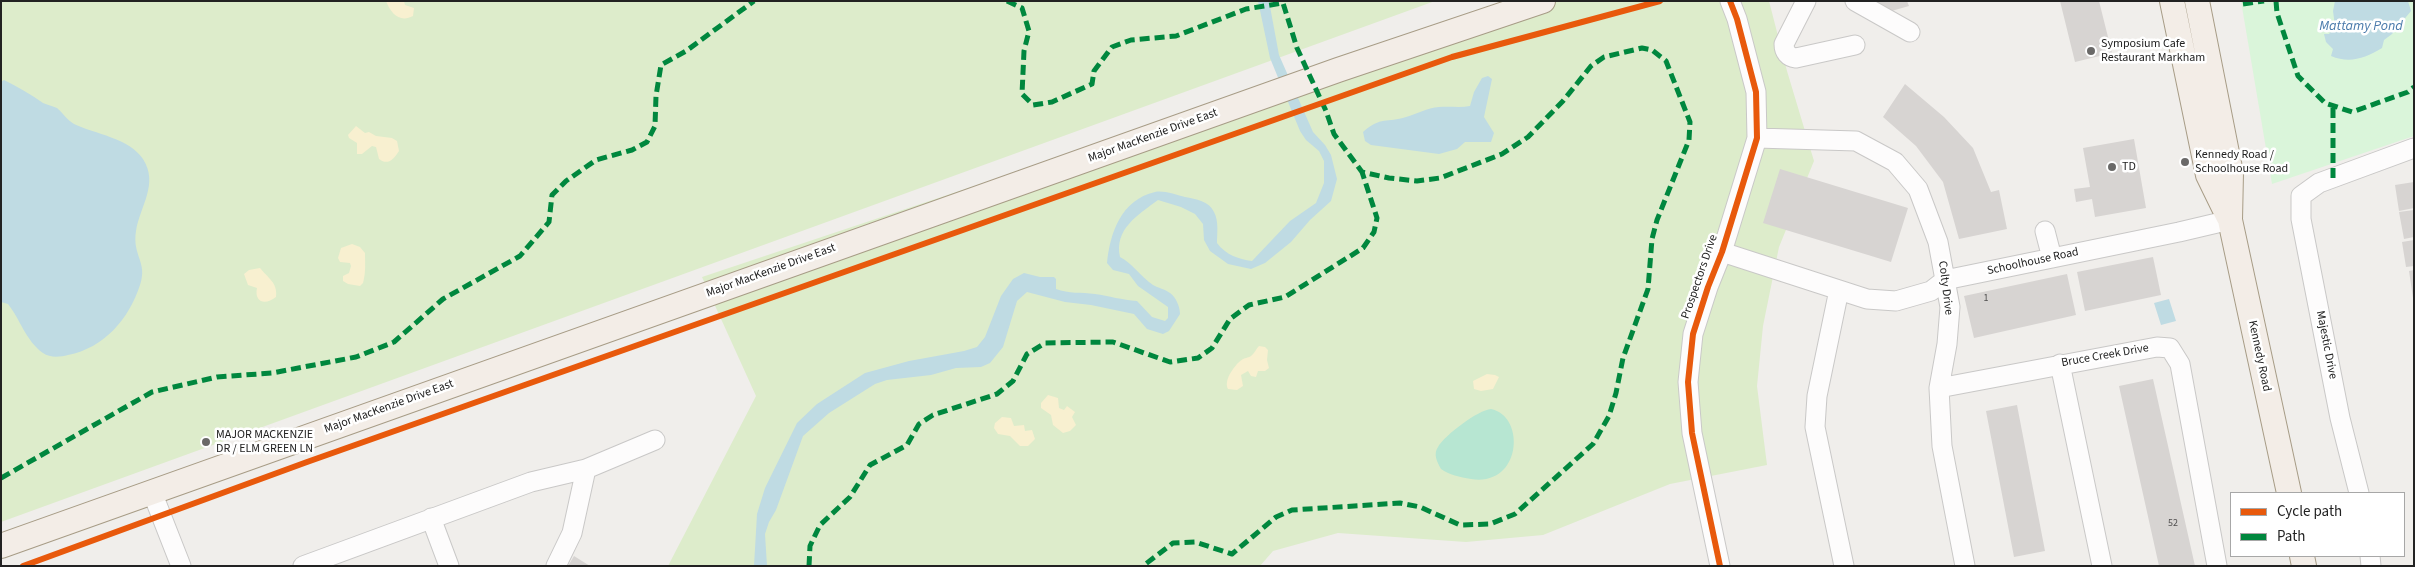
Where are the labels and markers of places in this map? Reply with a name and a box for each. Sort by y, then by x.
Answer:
place label: Symposium Cafe Restaurant Markham [2101,37,2205,65]
marker: Symposium Cafe Restaurant Markham [2085,45,2097,57]
place label: Kennedy Road / Schoolhouse Road [2195,148,2288,176]
marker: Kennedy Road / Schoolhouse Road [2179,156,2191,168]
place label: TD [2122,160,2136,174]
marker: TD [2106,161,2118,173]
place label: MAJOR MACKENZIE DR / ELM GREEN LN [216,428,313,456]
marker: MAJOR MACKENZIE DR / ELM GREEN LN [200,436,212,448]

